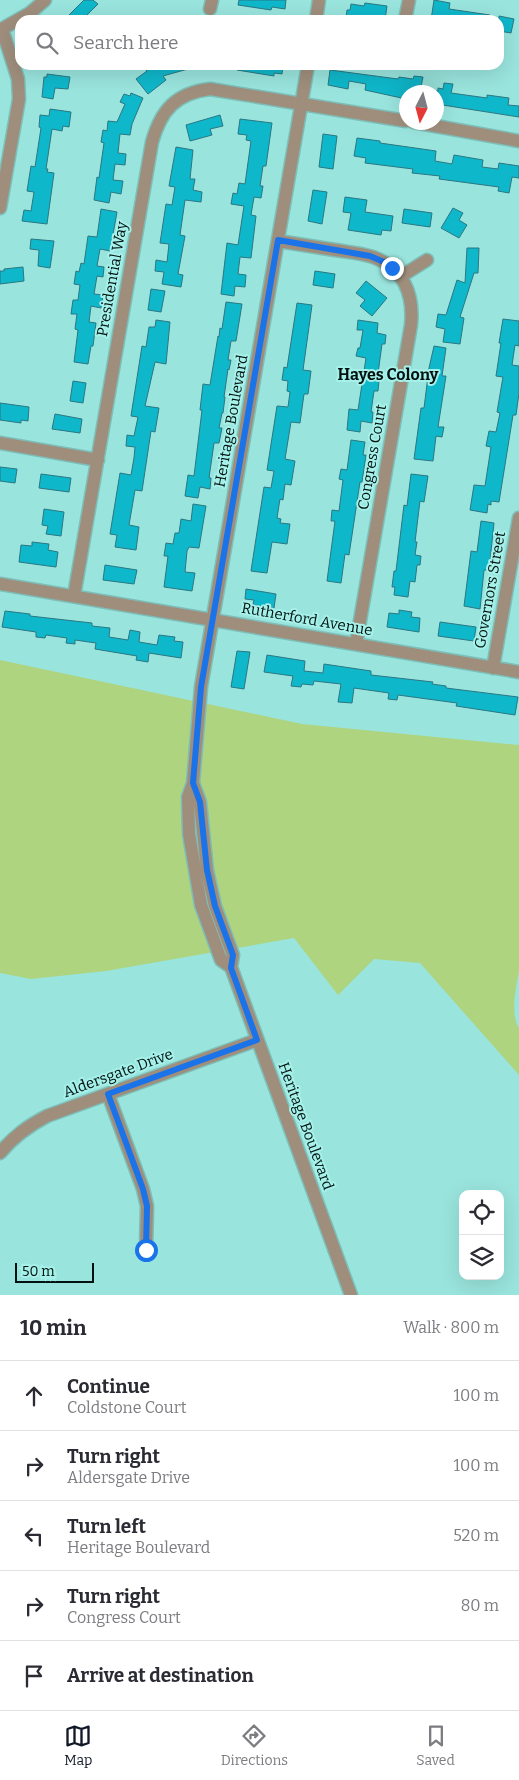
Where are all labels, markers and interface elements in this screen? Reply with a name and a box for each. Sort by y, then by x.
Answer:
search box [15,15,504,70]
icon: search [33,29,61,57]
text: Search here [73,31,178,54]
north arrow [399,85,444,130]
street label: Presidential Way [93,220,131,338]
route end [381,257,404,280]
street label: Heritage Boulevard [210,353,252,489]
district label: Hayes Colony [338,365,439,384]
street label: Congress Court [354,402,390,511]
street label: Governors Street [471,529,509,650]
street label: Rutherford Avenue [240,599,374,639]
street label: Aldersgate Drive [61,1045,175,1101]
street label: Heritage Boulevard [275,1060,337,1192]
map controls [459,1190,504,1280]
button: locate [459,1190,504,1235]
button: layers [459,1235,504,1280]
route start [135,1239,158,1262]
scale bar [15,1260,94,1283]
text: 50 m [22,1263,55,1280]
text: 10 min [20,1315,86,1341]
text: Walk · 800 m [403,1318,499,1337]
text: Continue [67,1375,150,1398]
icon: ahead [20,1382,48,1410]
text: 100 m [454,1386,499,1405]
text: Coldstone Court [67,1398,187,1417]
text: Turn right [67,1445,160,1468]
icon: right [20,1452,48,1480]
text: 100 m [454,1456,499,1475]
text: Aldersgate Drive [67,1468,190,1487]
text: Turn left [67,1515,146,1538]
icon: left [20,1522,48,1550]
text: 520 m [453,1526,499,1545]
text: Heritage Boulevard [67,1538,210,1557]
text: Turn right [67,1585,160,1608]
icon: right [20,1592,48,1620]
text: 80 m [461,1596,499,1615]
text: Congress Court [67,1608,181,1627]
icon: arrive [20,1662,48,1690]
text: Arrive at destination [67,1664,254,1687]
tab: Map [64,1722,92,1769]
tab: Directions [221,1722,288,1769]
tab: Saved [416,1722,455,1769]

